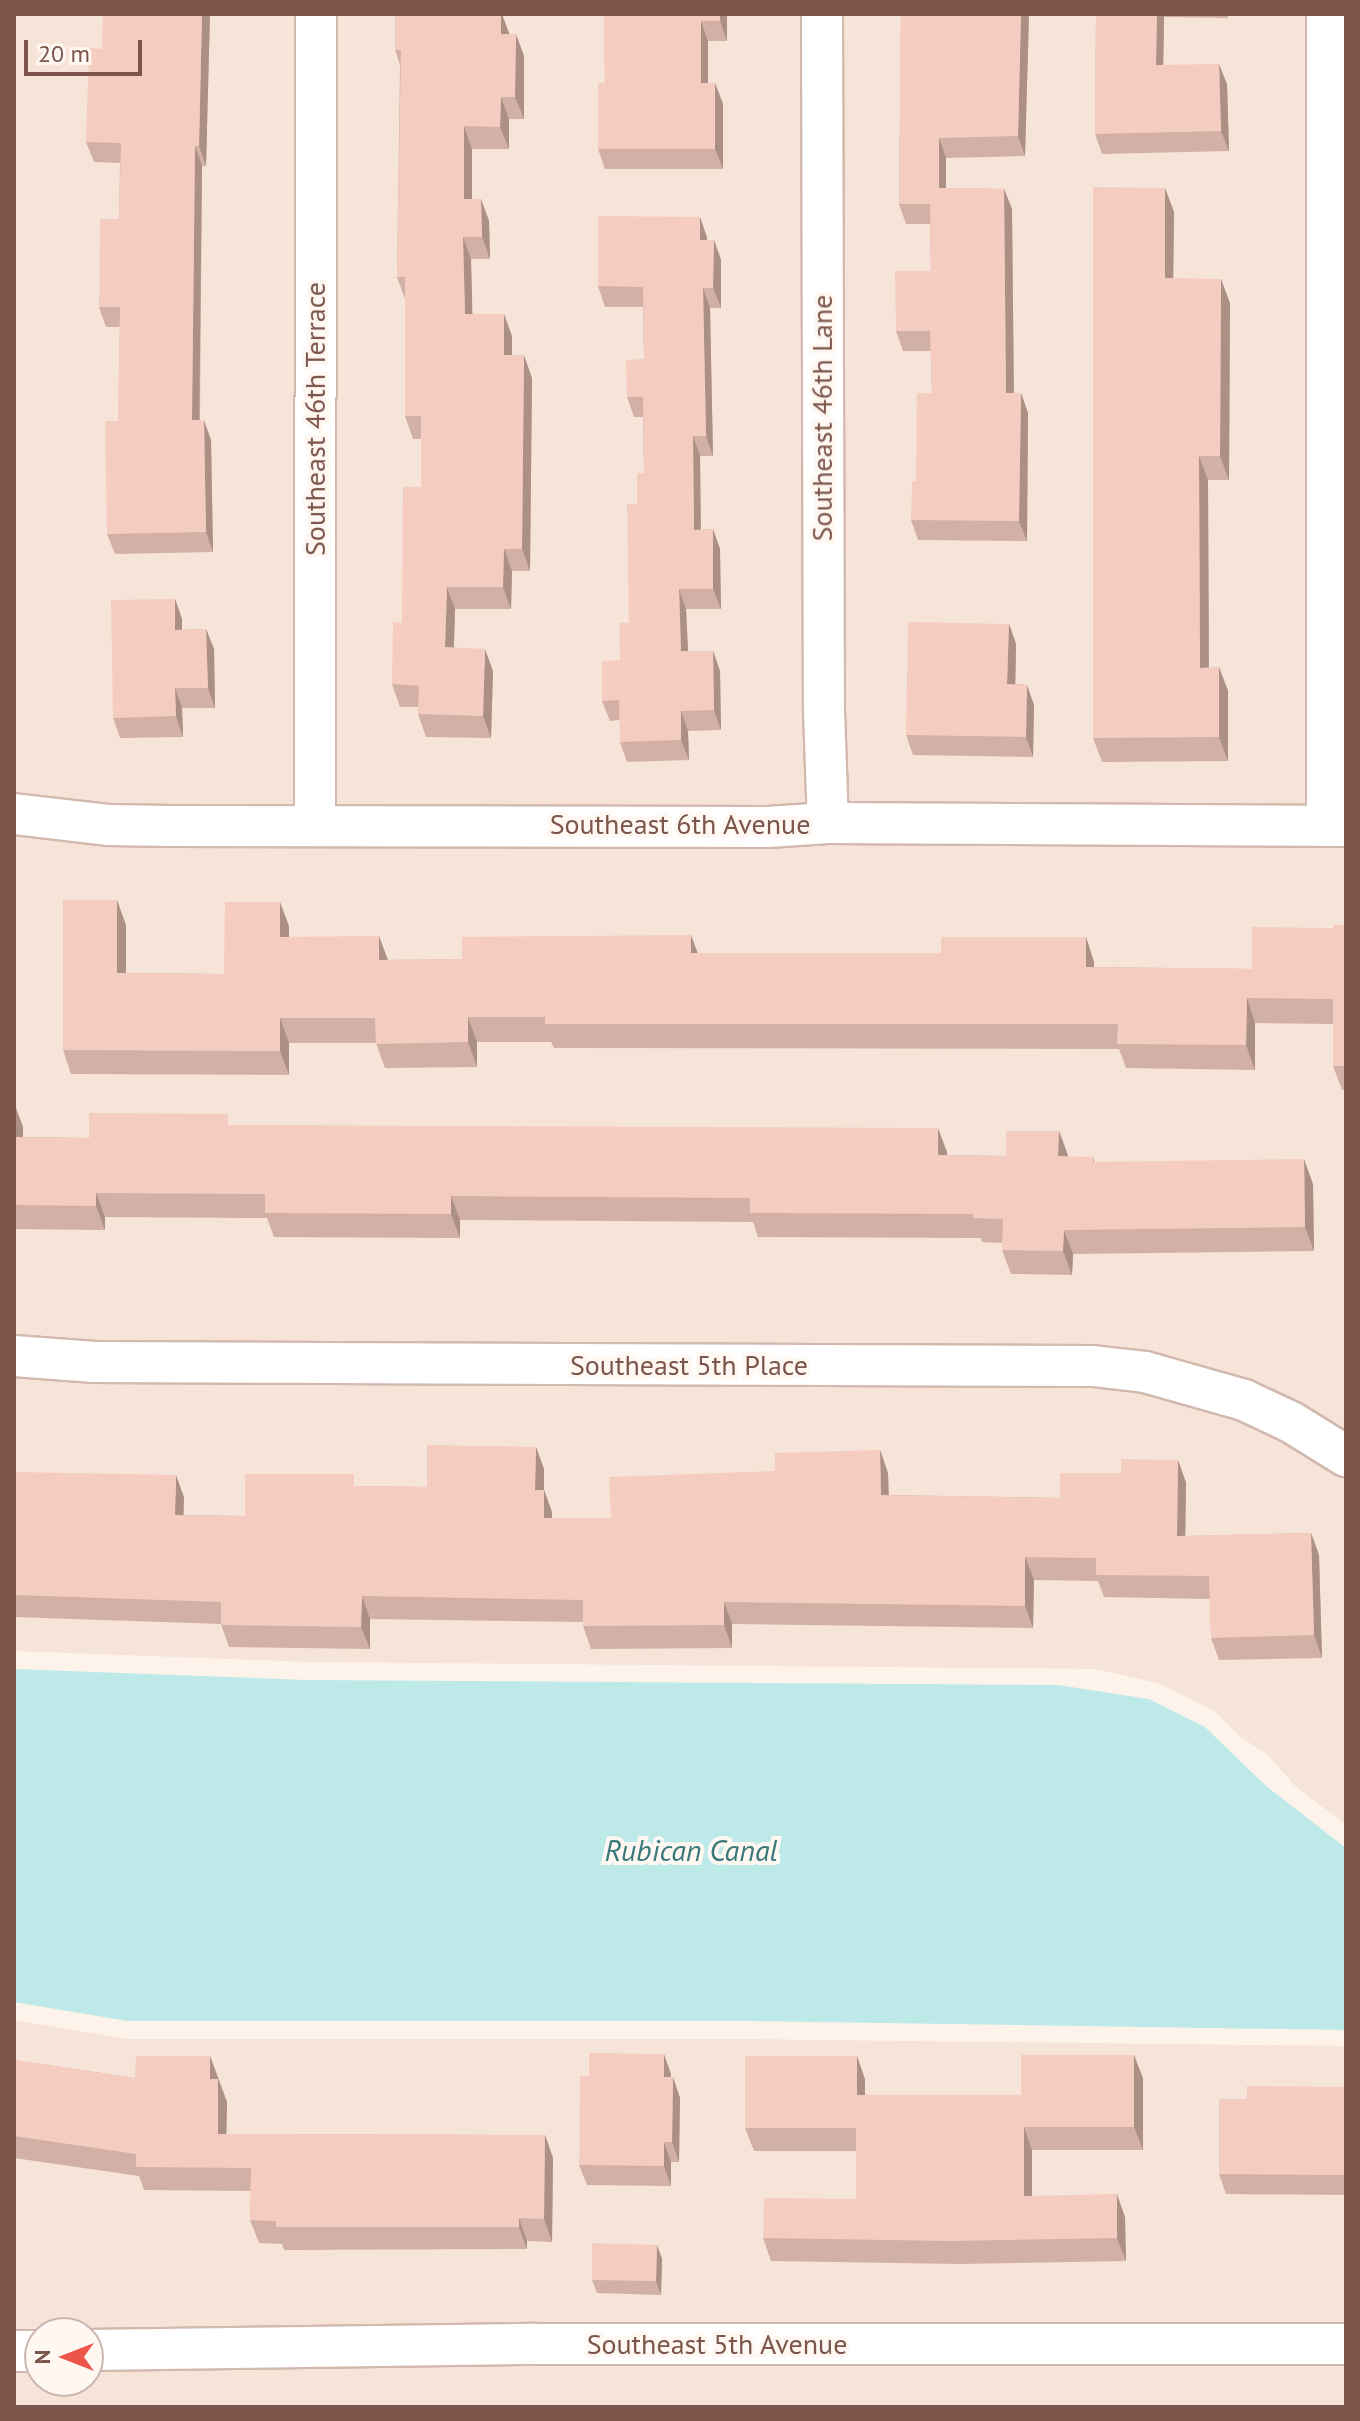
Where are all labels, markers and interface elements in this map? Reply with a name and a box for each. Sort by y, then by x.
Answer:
scale bar [28,24,146,74]
text: 20 m [38,38,90,69]
street label: Southeast 46th Terrace [298,282,332,556]
street label: Southeast 46th Lane [805,295,839,541]
street label: Southeast 6th Avenue [549,807,811,841]
street label: Southeast 5th Place [570,1348,808,1382]
water label: Rubican Canal [604,1832,778,1868]
north arrow [24,2317,104,2397]
street label: Southeast 5th Avenue [586,2327,848,2361]
text: N [28,2350,56,2364]

